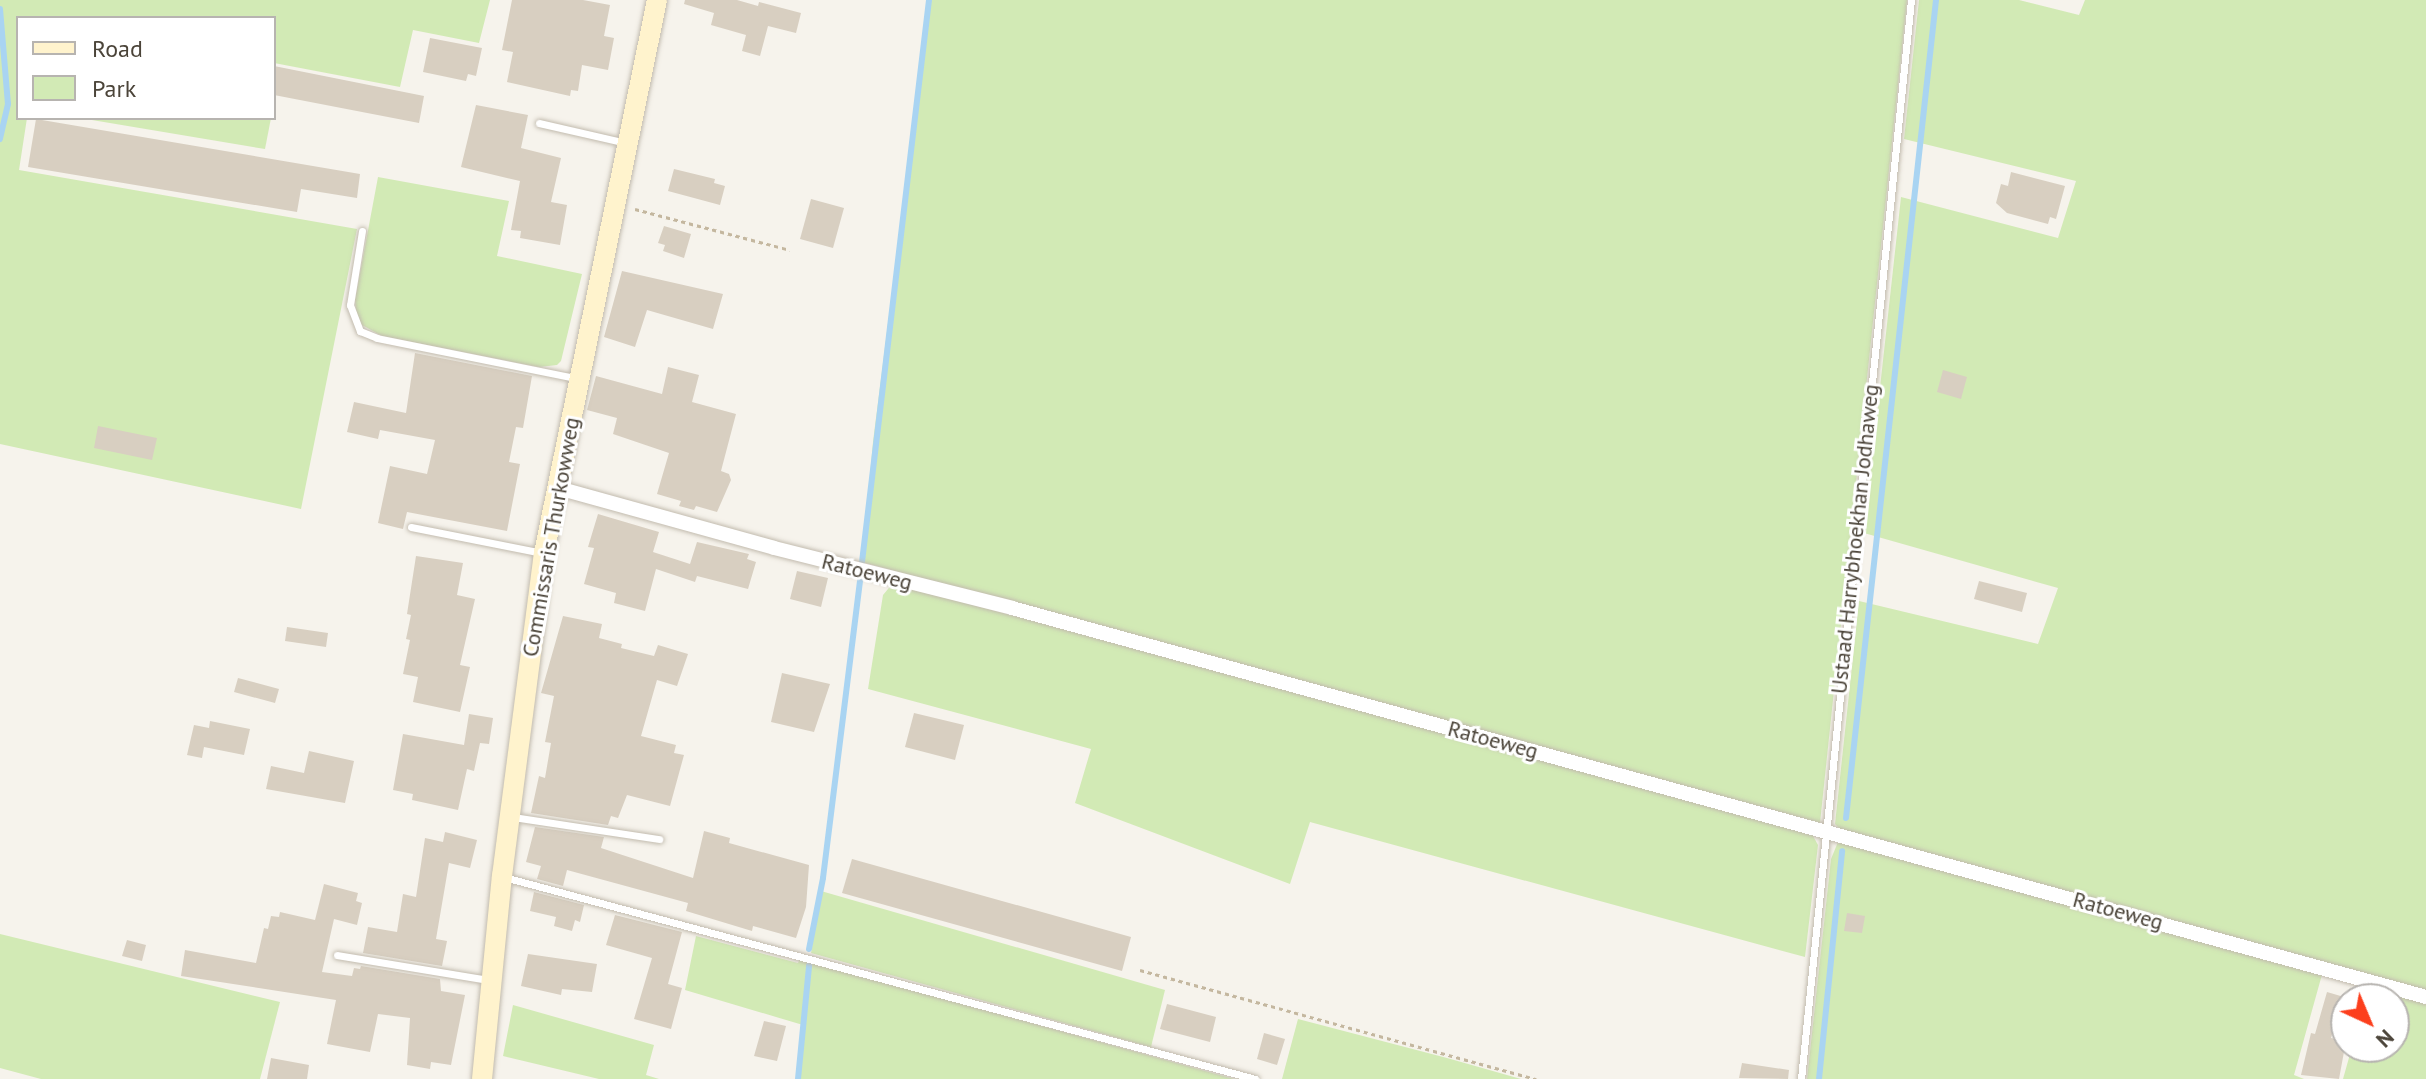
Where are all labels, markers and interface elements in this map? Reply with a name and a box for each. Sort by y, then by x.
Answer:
legend [16,16,276,120]
text: Road [92,33,143,64]
text: Park [92,73,136,104]
street label: Ustaad Harrybhoekhan Jodhaweg [1826,383,1884,695]
street label: Commissaris Thurkowweg [517,415,585,659]
street label: Ratoeweg [819,548,915,596]
street label: Ratoeweg [1445,715,1541,765]
street label: Ratoeweg [2070,886,2166,936]
north arrow [2330,983,2410,1063]
text: N [2370,1024,2400,1054]

